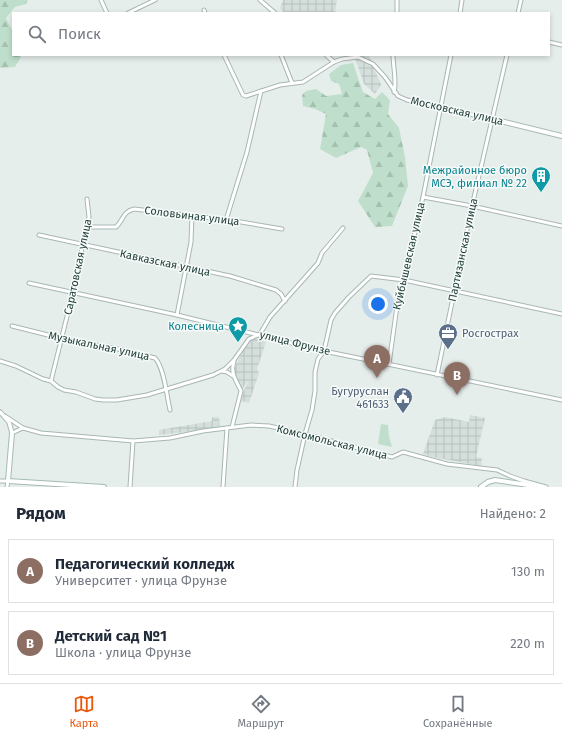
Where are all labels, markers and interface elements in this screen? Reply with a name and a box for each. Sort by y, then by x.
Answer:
search box [12,12,550,56]
icon: search [26,23,48,45]
text: Поиск [58,25,101,43]
street label: Московская улица [409,94,505,128]
place label: Межрайонное бюро МСЭ, филиал № 22 [423,164,527,190]
building icon: Межрайонное бюро МСЭ, филиал № 22 [530,165,552,193]
street label: Партизанская улица [446,197,480,303]
street label: Куйбышевская улица [390,201,428,311]
street label: Соловьиная улица [144,204,240,228]
street label: Саратовская улица [61,218,95,316]
street label: Кавказская улица [119,247,211,279]
your location [368,294,388,314]
place icon: Колесница [227,315,249,343]
place label: Колесница [168,320,224,333]
office icon: Росгострах [437,322,459,350]
place label: Росгострах [462,327,519,340]
street label: улица Фрунзе [258,328,332,358]
street label: Музыкальная улица [47,329,151,363]
pin: A [364,345,390,378]
pin: B [444,362,470,395]
place label: Бугуруслан 461633 [331,385,389,411]
public building icon: Бугуруслан 461633 [392,386,414,414]
street label: Комсомольская улица [275,422,389,462]
text: Рядом [16,503,66,524]
text: Найдено: 2 [480,506,546,521]
text: Педагогический колледж [55,555,235,573]
text: A [26,564,34,579]
text: 130 m [511,564,545,579]
text: Университет · улица Фрунзе [55,573,227,588]
text: Детский сад №1 [55,627,167,645]
text: B [26,636,34,651]
text: 220 m [510,636,545,651]
text: Школа · улица Фрунзе [55,645,191,660]
tab: Карта [69,693,99,730]
tab: Маршрут [237,693,284,730]
tab: Сохранённые [423,693,493,730]

